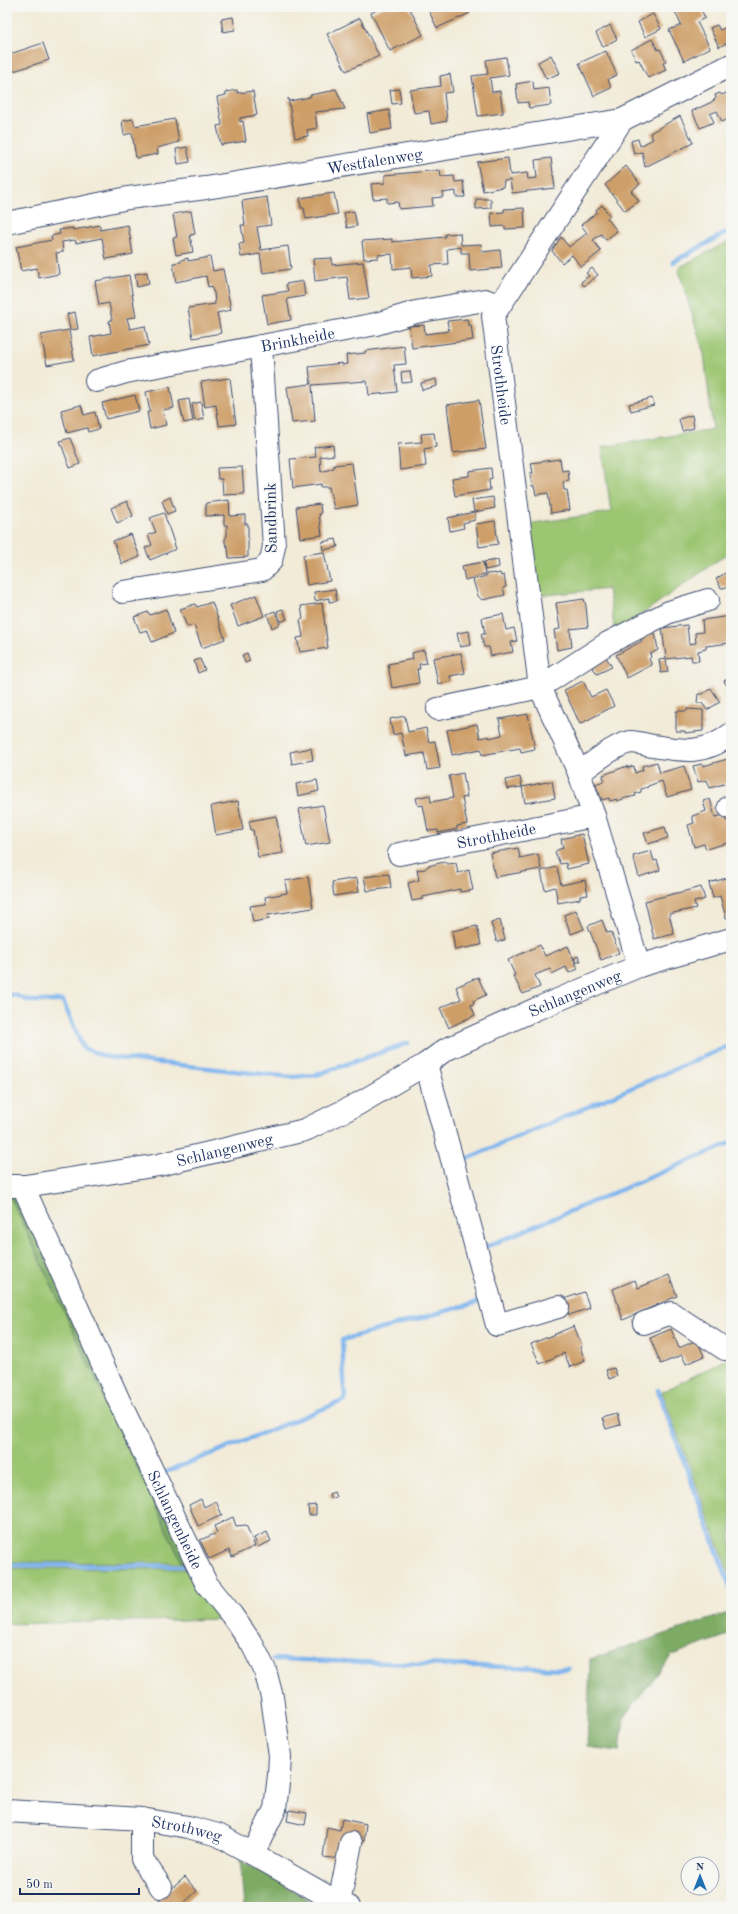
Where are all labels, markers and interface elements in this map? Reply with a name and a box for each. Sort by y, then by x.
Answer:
street label: Westfalenweg [326,147,424,178]
street label: Brinkheide [260,326,336,356]
street label: Strothheide [487,344,513,426]
street label: Sandbrink [263,482,281,554]
street label: Strothheide [456,821,538,853]
street label: Schlangenweg [527,968,624,1021]
street label: Schlangenweg [175,1132,275,1171]
street label: Schlangenheide [143,1468,204,1572]
street label: Strothweg [150,1815,224,1846]
north arrow [680,1856,720,1896]
text: N [696,1862,705,1873]
scale bar [20,1870,139,1896]
text: 50 m [26,1878,53,1891]

